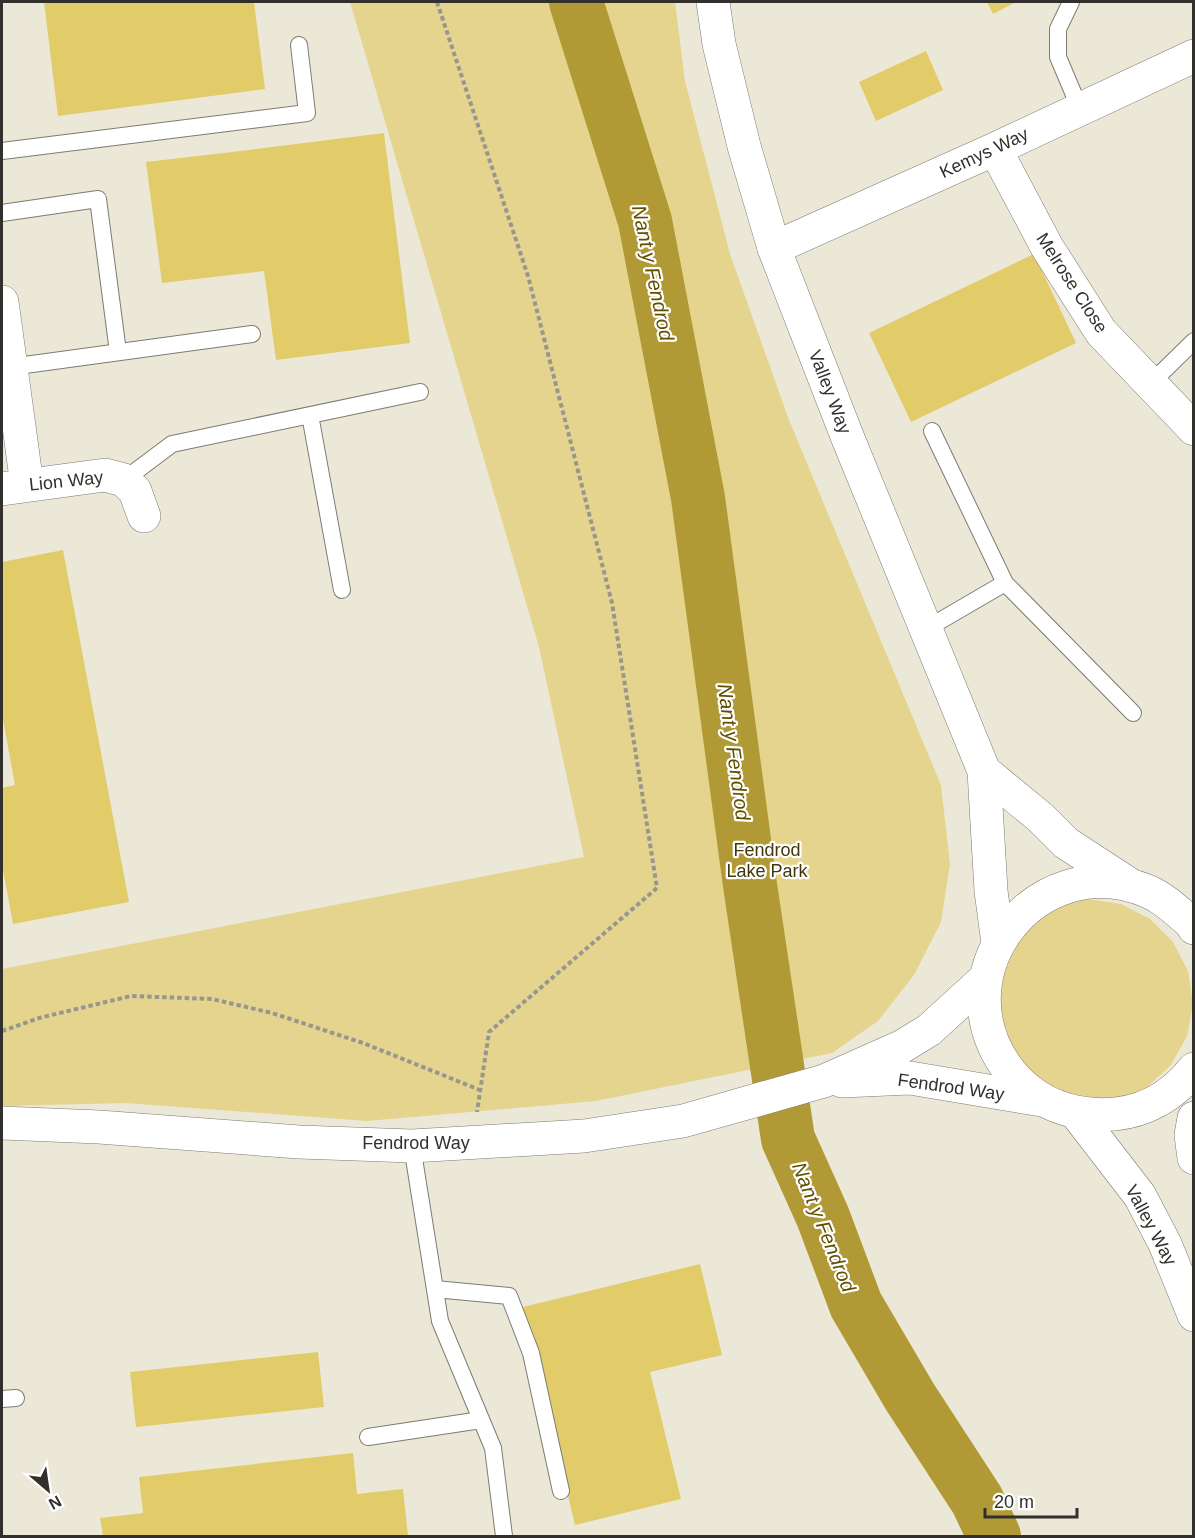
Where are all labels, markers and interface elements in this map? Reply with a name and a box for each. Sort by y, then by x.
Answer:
street label: Kemys Way [937,124,1031,182]
water label: Nant y Fendrod [628,203,678,344]
street label: Melrose Close [1032,229,1112,337]
street label: Valley Way [805,347,855,437]
street label: Lion Way [28,467,104,495]
water label: Nant y Fendrod [714,682,755,823]
park label: Fendrod Lake Park [726,840,809,881]
street label: Fendrod Way [896,1070,1006,1104]
street label: Fendrod Way [362,1133,470,1153]
water label: Nant y Fendrod [788,1159,860,1296]
street label: Valley Way [1122,1181,1180,1269]
north arrow [18,1460,78,1520]
scale bar [985,1481,1076,1519]
text: N [46,1492,64,1513]
text: 20 m [994,1492,1034,1512]

